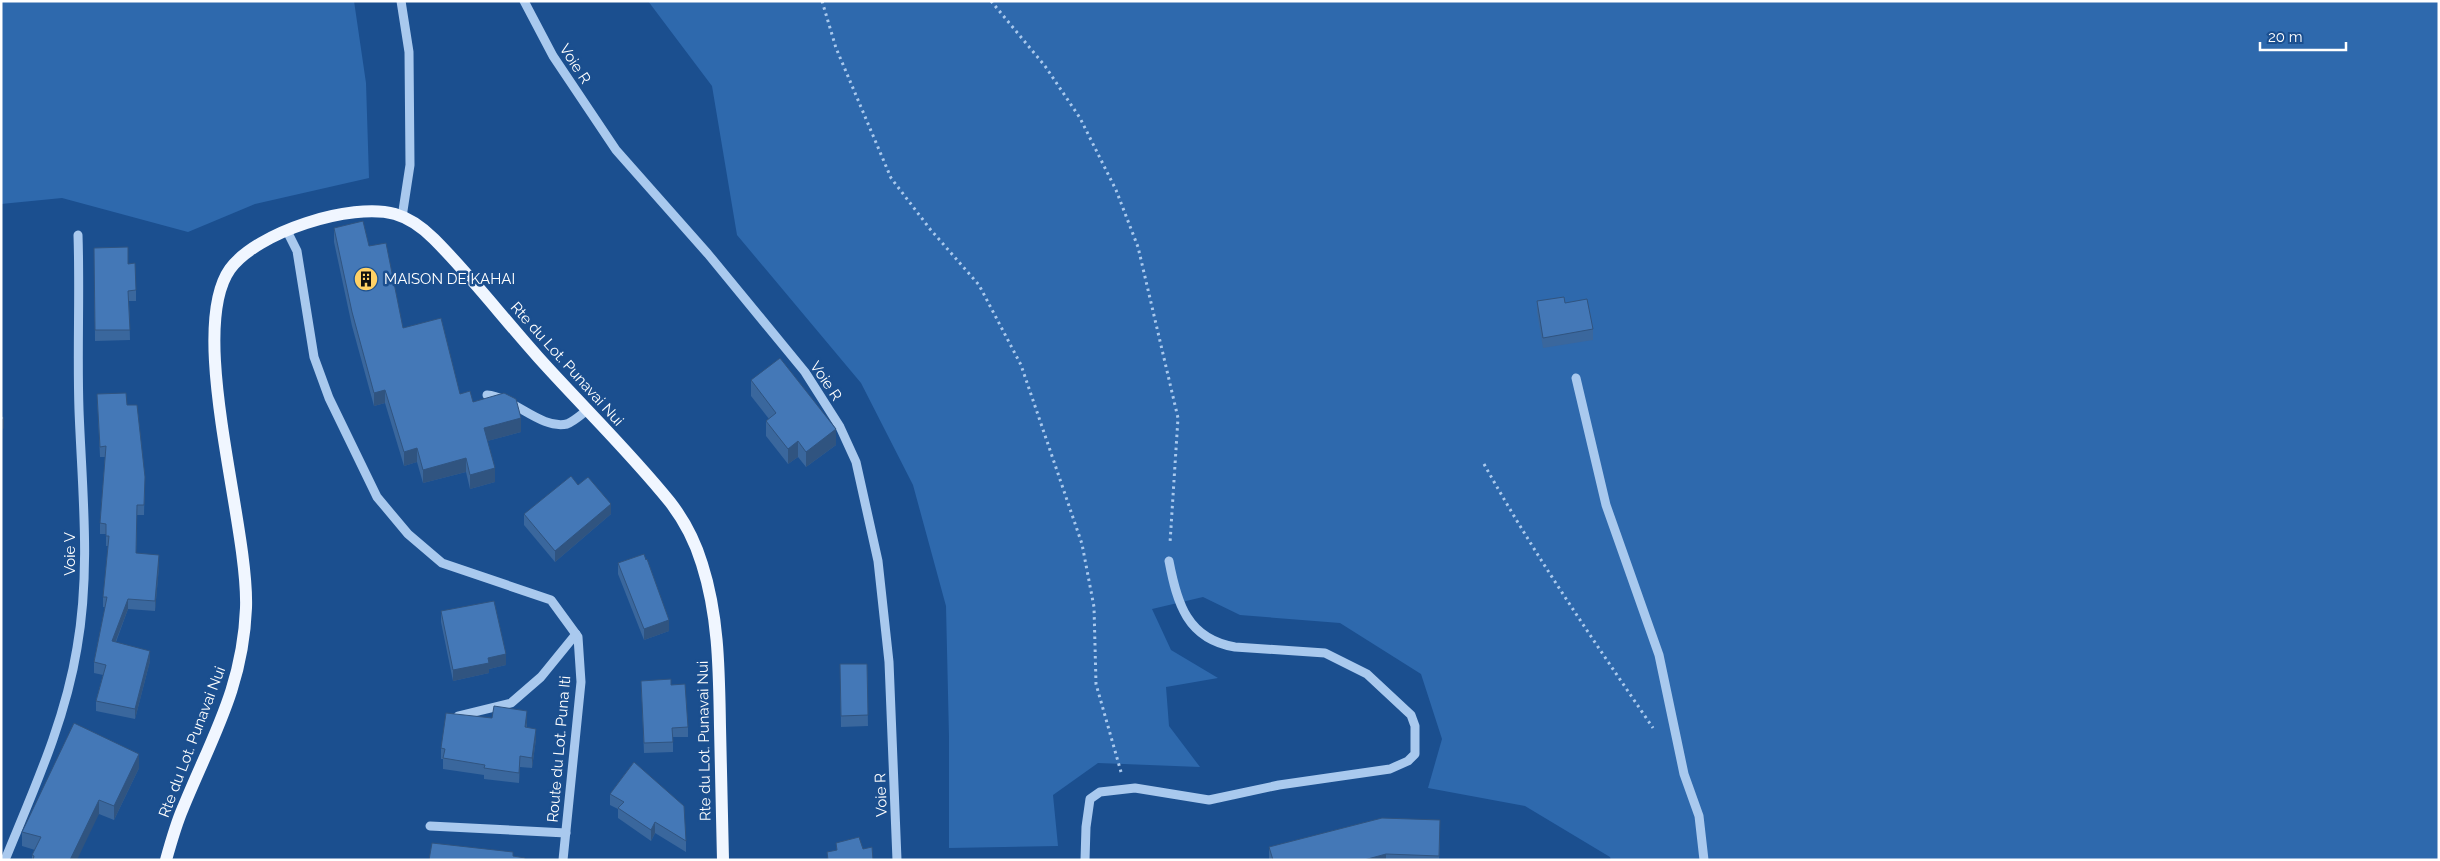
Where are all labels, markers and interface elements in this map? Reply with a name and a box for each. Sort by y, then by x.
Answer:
scale bar [2260,20,2346,52]
text: 20 m [2268,28,2303,46]
street label: Voie R [556,41,595,87]
building icon: MAISON DE KAHAI [353,266,379,292]
place label: MAISON DE KAHAI [384,270,515,288]
street label: Rte du Lot. Punavai Nui [507,298,627,430]
street label: Voie R [806,358,846,404]
street label: Voie V [61,532,79,576]
street label: Rte du Lot. Punavai Nui [694,661,714,821]
street label: Rte du Lot. Punavai Nui [155,664,229,820]
street label: Route du Lot. Puna Iti [544,675,574,823]
street label: Voie R [871,773,891,817]

